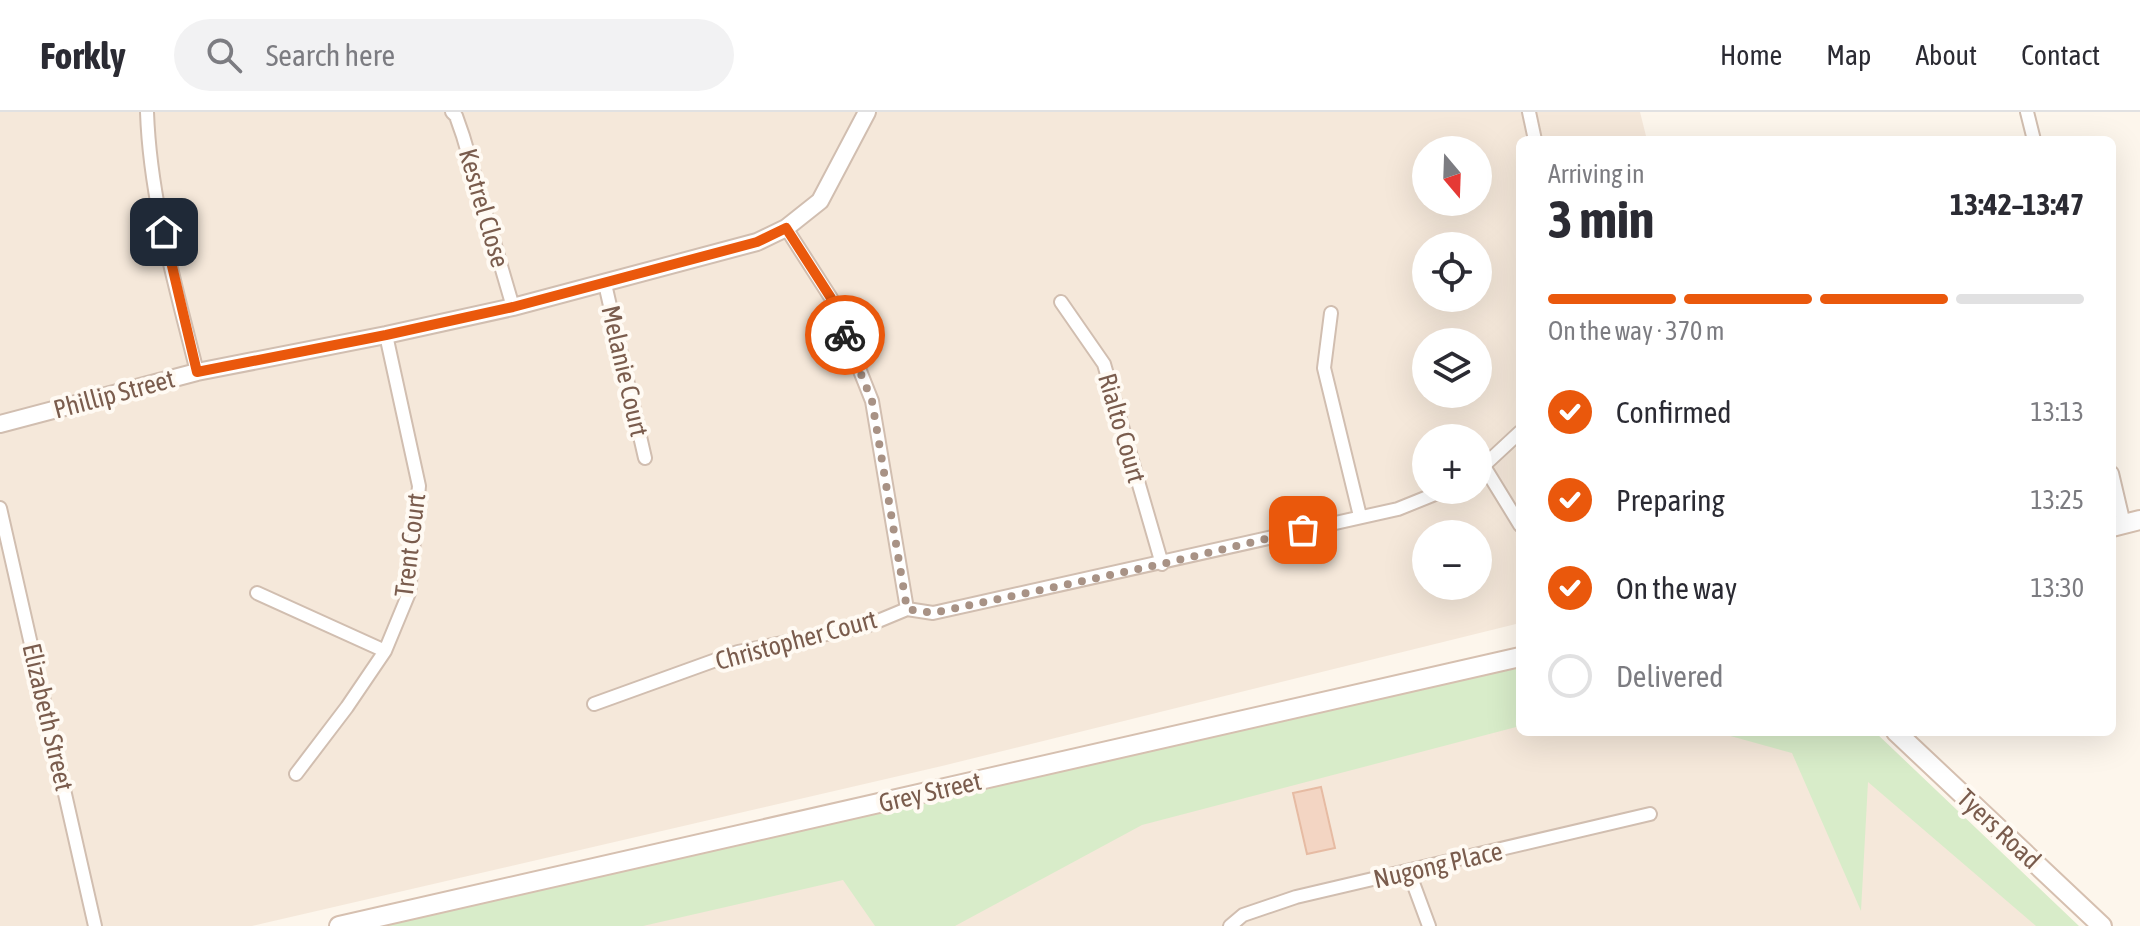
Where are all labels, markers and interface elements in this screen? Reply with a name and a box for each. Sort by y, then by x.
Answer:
search box [174,19,734,91]
icon: search [202,33,246,77]
text: Forkly [40,34,126,77]
text: Search here [266,38,395,72]
text: Home [1720,39,1782,71]
text: Map [1826,39,1871,71]
text: About [1915,39,1977,71]
text: Contact [2021,39,2100,71]
north arrow [1412,136,1492,216]
map controls [1412,136,1492,600]
street label: Kestrel Close [453,145,515,271]
text: Arriving in [1548,159,1645,189]
text: 13:42–13:47 [1950,187,2084,221]
text: 3 min [1548,189,1654,249]
pin [130,198,198,266]
icon: home [142,210,186,254]
button: locate [1412,232,1492,312]
courier [805,295,885,375]
street label: Melanie Court [595,303,655,439]
icon: bike [823,313,867,357]
text: On the way · 370 m [1548,316,1725,346]
button: layers [1412,328,1492,408]
street label: Phillip Street [50,363,178,425]
street label: Rialto Court [1092,370,1152,486]
icon: check [1548,390,1592,434]
text: Confirmed [1616,395,1731,429]
text: 13:13 [2030,397,2084,427]
button: + [1412,424,1492,504]
icon: check [1548,478,1592,522]
text: Preparing [1616,483,1725,517]
text: 13:25 [2030,485,2084,515]
street label: Trent Court [389,491,431,599]
pin [1269,496,1337,564]
icon: bag [1281,508,1325,552]
button: − [1412,520,1492,600]
icon: check [1548,566,1592,610]
text: On the way [1616,571,1737,605]
text: 13:30 [2030,573,2084,603]
street label: Christopher Court [712,604,880,676]
street label: Elizabeth Street [16,640,80,794]
text: Delivered [1616,659,1724,693]
street label: Grey Street [876,766,984,818]
street label: Tyers Road [1951,783,2047,875]
street label: Nugong Place [1371,836,1505,894]

